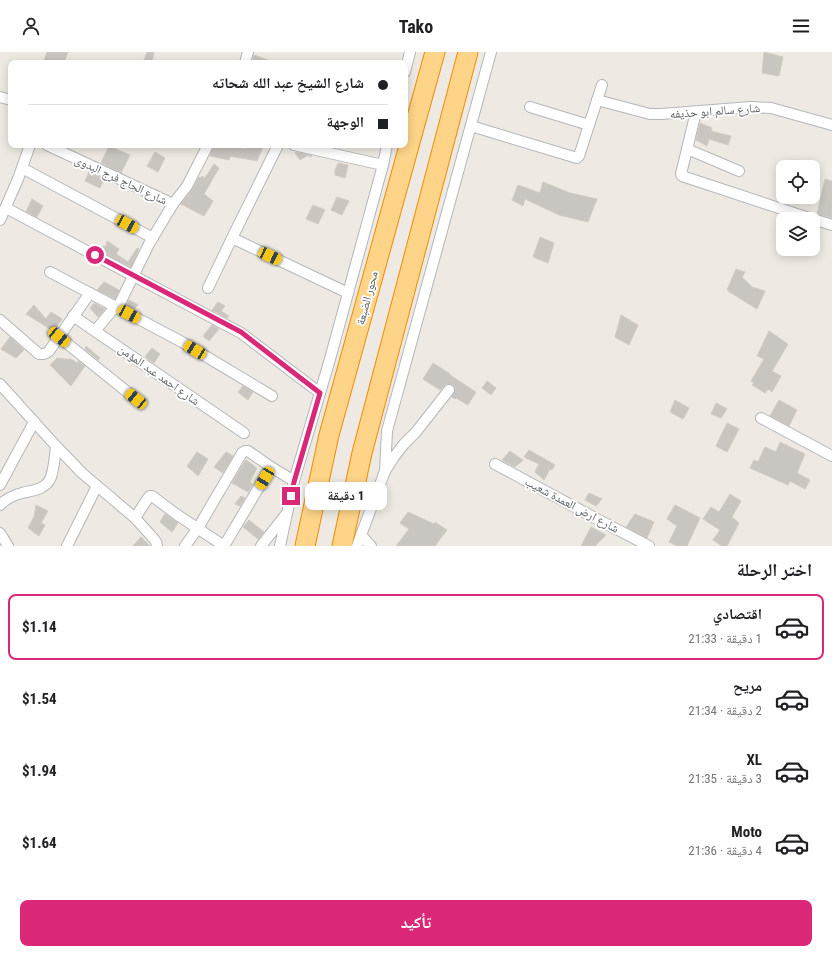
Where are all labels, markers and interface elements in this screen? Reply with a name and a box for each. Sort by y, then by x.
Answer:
icon: person [20,15,42,37]
icon: menu [790,15,812,37]
text: Tako [399,16,433,37]
text: شارع الشيخ عبد الله شحاته [212,74,364,92]
street label: شارع سالم ابو حذيفه [670,101,761,122]
text: الوجهة [326,113,364,131]
street label: شارع الحاج فرج البدوى [72,152,169,208]
map controls [776,160,820,256]
button: locate [776,160,820,204]
button: layers [776,212,820,256]
car [114,213,140,235]
car [257,245,283,267]
route start [86,246,104,264]
street label: محور الضبعة [353,270,381,327]
car [116,303,142,325]
car [46,325,72,349]
car [182,339,208,361]
street label: شارع احمد عبد المؤمن [115,342,202,409]
car [123,387,149,411]
car [254,465,276,491]
street label: شارع ارض العمدة شعيب [522,474,622,537]
callout: 1 دقيقة [305,482,387,510]
route end [282,487,300,505]
text: 1 دقيقة [328,488,364,503]
text: اختر الرحلة [737,559,812,580]
text: اقتصادي [713,605,762,623]
icon: car [774,609,810,645]
text: $1.14 [22,618,57,636]
text: 1 دقيقة · 21:33 [688,631,762,646]
text: مريح [733,677,762,695]
icon: car [774,681,810,717]
text: $1.54 [22,690,57,708]
text: 2 دقيقة · 21:34 [688,703,762,718]
text: XL [746,751,762,769]
icon: car [774,753,810,789]
text: $1.94 [22,762,57,780]
text: 3 دقيقة · 21:35 [688,771,762,786]
text: Moto [731,823,762,841]
icon: car [774,825,810,861]
text: $1.64 [22,834,57,852]
text: 4 دقيقة · 21:36 [688,843,762,858]
button: تأكيد [20,900,812,946]

